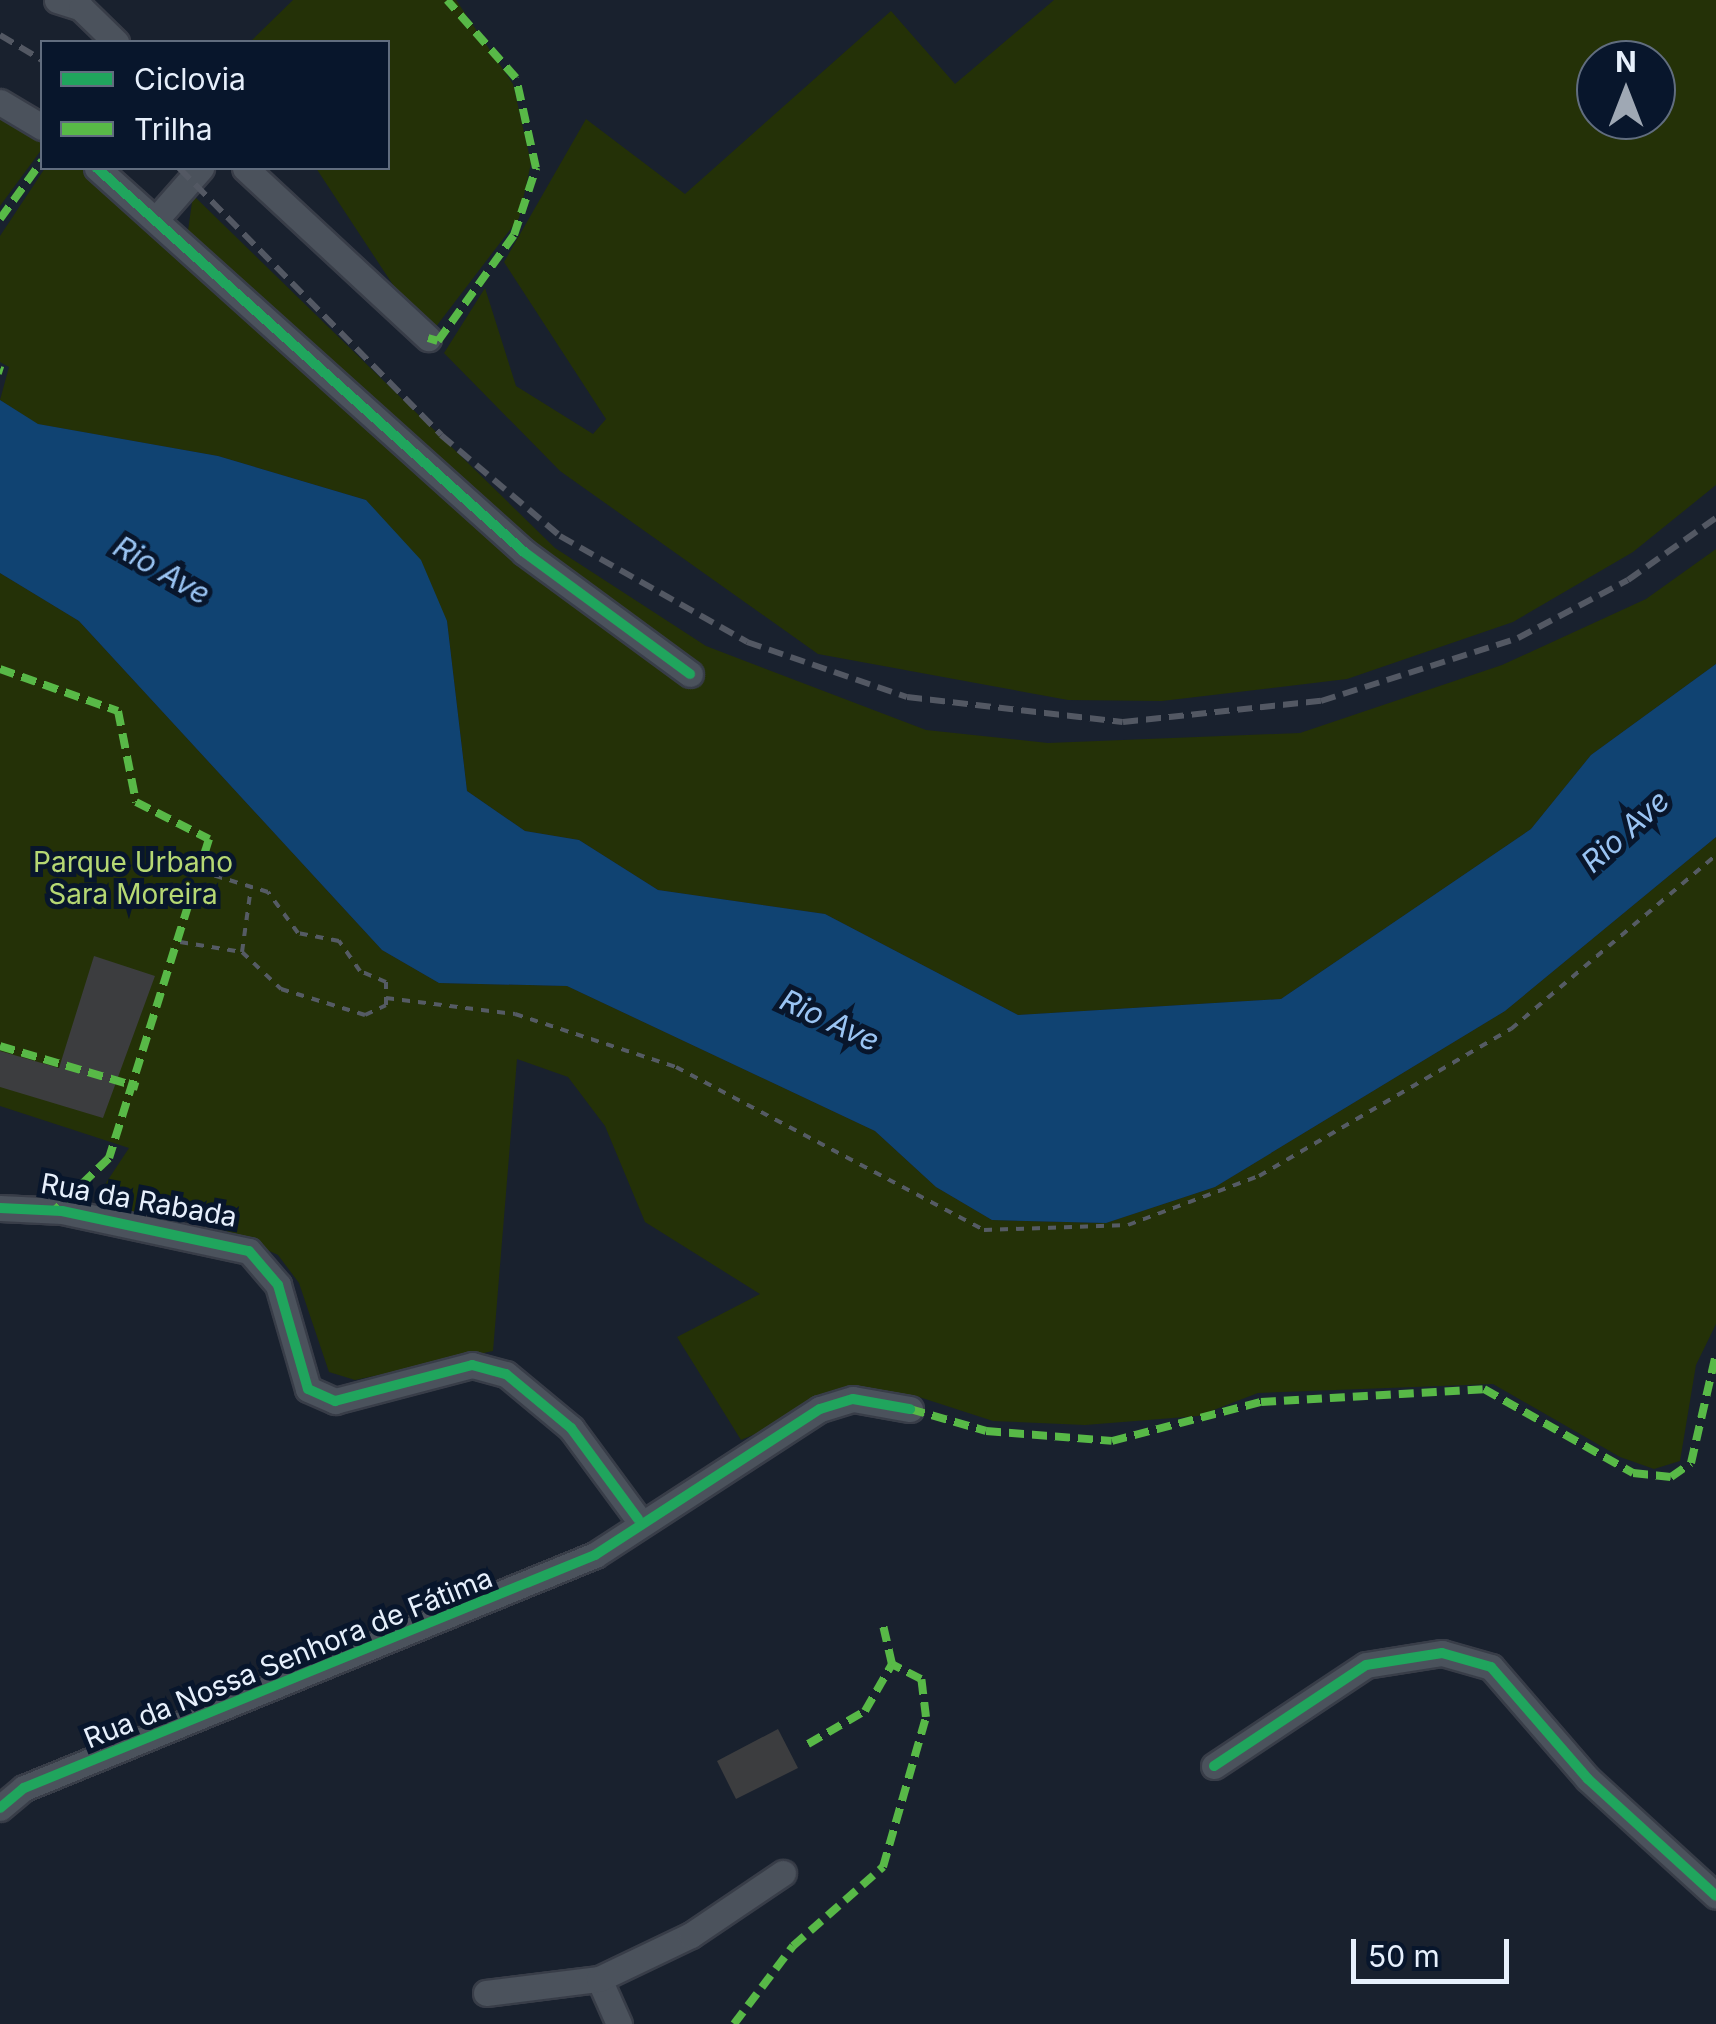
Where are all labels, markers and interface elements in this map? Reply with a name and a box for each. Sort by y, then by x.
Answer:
legend [40,40,390,170]
north arrow [1576,40,1676,140]
text: N [1615,45,1637,79]
text: Ciclovia [134,61,246,97]
text: Trilha [134,111,213,147]
water label: Rio Ave [107,528,217,612]
water label: Rio Ave [1574,782,1676,880]
park label: Parque Urbano Sara Moreira [33,845,233,911]
water label: Rio Ave [775,981,885,1059]
street label: Rua da Rabada [38,1166,240,1234]
street label: Rua da Nossa Senhora de Fátima [79,1561,497,1755]
scale bar [1356,1919,1514,1981]
text: 50 m [1368,1938,1440,1974]

